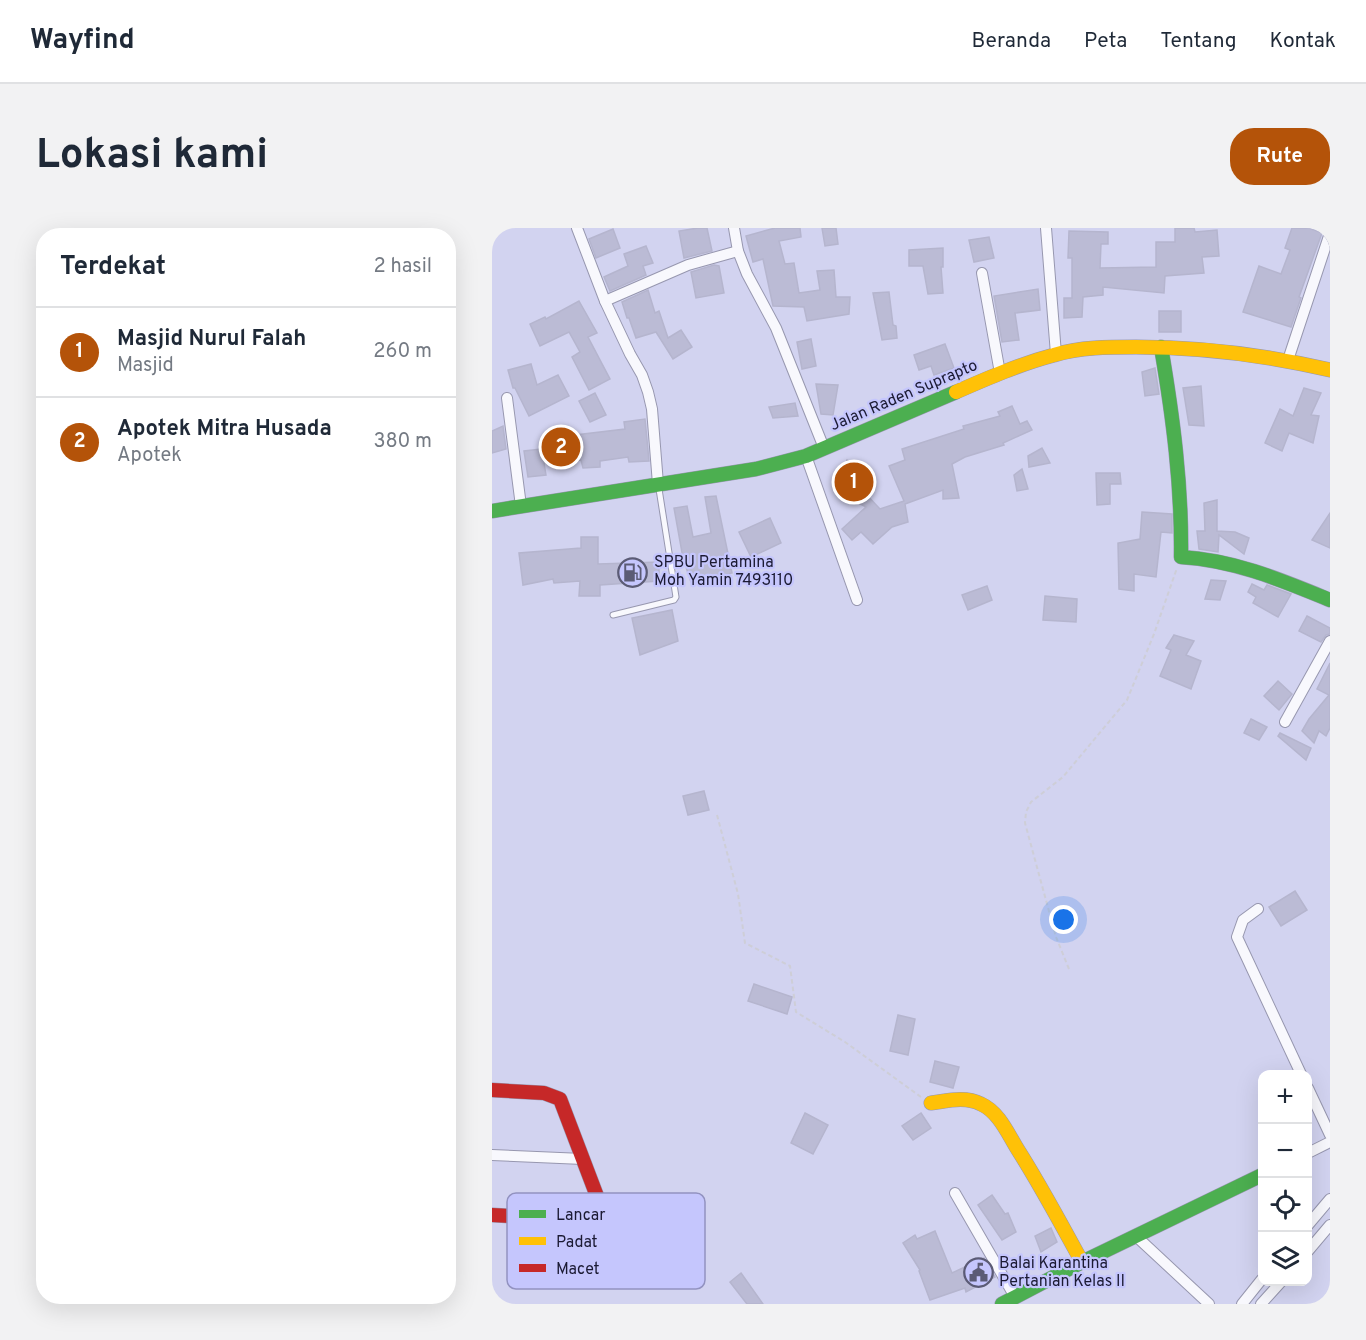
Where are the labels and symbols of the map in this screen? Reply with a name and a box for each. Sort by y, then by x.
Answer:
street label: Jalan Raden Suprapto [827,356,981,436]
pin: 2 [542,424,580,470]
pin: 1 [834,460,874,504]
place label: SPBU Pertamina Moh Yamin 7493110 [654,553,793,591]
fuel station icon: SPBU Pertamina Moh Yamin 7493110 [617,556,649,588]
your location [1049,905,1078,934]
legend [507,1193,705,1289]
text: Lancar [556,1206,606,1226]
text: Padat [556,1233,598,1253]
place label: Balai Karantina Pertanian Kelas II [999,1254,1125,1292]
public building icon: Balai Karantina Pertanian Kelas II [962,1257,994,1289]
text: Macet [556,1260,600,1280]

